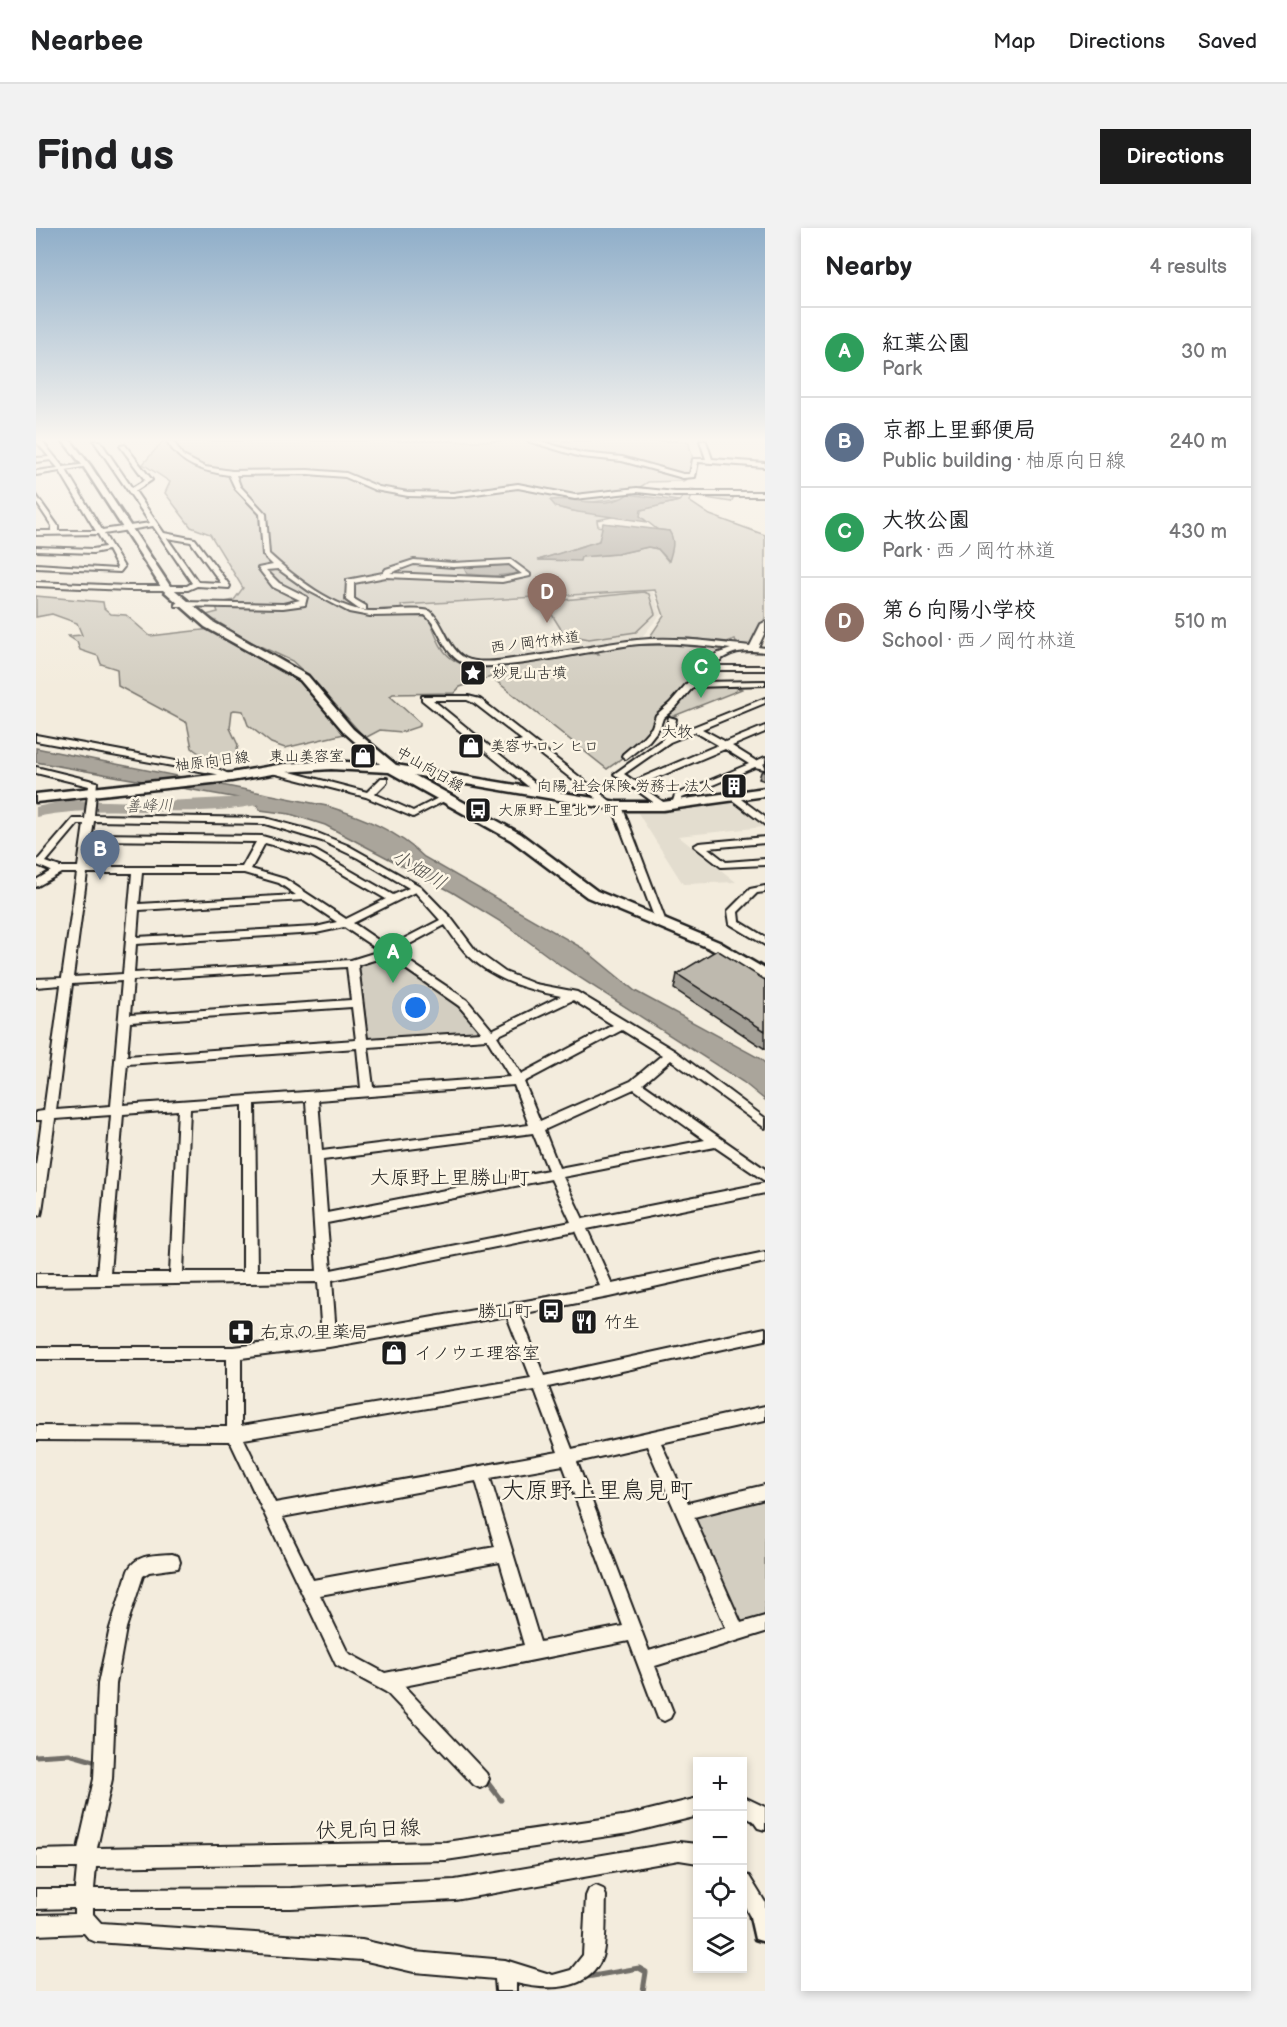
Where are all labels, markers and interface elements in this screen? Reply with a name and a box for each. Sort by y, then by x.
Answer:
text: Nearbee [30,25,143,58]
text: Map [993,29,1036,54]
text: Directions [1069,29,1165,54]
text: Saved [1198,29,1257,54]
button: Directions [1100,129,1251,184]
text: Find us [36,131,174,182]
text: Nearby [825,252,912,283]
text: 4 results [1149,255,1227,279]
text: 紅葉公園 [882,330,970,357]
text: A [838,340,851,364]
text: 30 m [1181,340,1227,364]
text: Park [882,357,922,381]
text: 京都上里郵便局 [882,417,1036,444]
text: B [837,430,852,454]
text: 240 m [1170,430,1227,454]
text: Public building · 柚原向日線 [882,449,1125,473]
text: 大牧公園 [882,507,970,534]
text: C [837,520,852,544]
text: 430 m [1169,520,1227,544]
text: Park · 西ノ岡竹林道 [882,539,1055,563]
pin: D [528,574,566,623]
text: 第６向陽小学校 [882,597,1036,624]
text: D [838,610,851,634]
text: 510 m [1174,610,1227,634]
street label: 西ノ岡竹林道 [489,628,581,657]
text: School · 西ノ岡竹林道 [882,629,1076,653]
pin: C [682,648,720,698]
place icon: 妙見山古墳 [458,658,488,688]
place label: 妙見山古墳 [492,664,567,683]
district label: 大牧 [661,723,693,742]
shop icon: 美容サロン ヒロ [456,731,486,761]
place label: 美容サロン ヒロ [490,737,599,756]
shop icon: 東山美容室 [348,741,378,771]
street label: 中山向日線 [393,742,467,796]
street label: 柚原向日線 [174,747,250,775]
place label: 東山美容室 [269,747,344,766]
building icon: 向陽 社会保険 労務士 法人 [719,771,749,801]
place label: 向陽 社会保険 労務士 法人 [537,777,714,796]
bus stop icon: 大原野上里北ノ町 [463,795,493,825]
water label: 善峰川 [125,796,173,817]
place label: 大原野上里北ノ町 [498,801,619,820]
pin: B [80,830,120,880]
water label: 小畑川 [387,844,450,896]
pin: A [374,934,412,983]
your location [401,993,430,1022]
district label: 大原野上里勝山町 [370,1166,530,1190]
bus stop icon: 勝山町 [536,1296,566,1326]
place label: 勝山町 [478,1301,532,1322]
restaurant icon: 竹生 [569,1307,599,1337]
place label: 竹生 [604,1312,640,1333]
pharmacy icon: 右京の里薬局 [226,1317,256,1347]
place label: 右京の里薬局 [260,1322,368,1343]
shop icon: イノウエ理容室 [379,1338,409,1368]
place label: イノウエ理容室 [414,1343,540,1364]
district label: 大原野上里鳥見町 [501,1476,693,1505]
map controls [693,1757,747,1973]
button: + [693,1757,747,1811]
button: − [693,1811,747,1865]
street label: 伏見向日線 [315,1815,421,1844]
button: locate [693,1865,747,1919]
button: layers [693,1919,747,1973]

